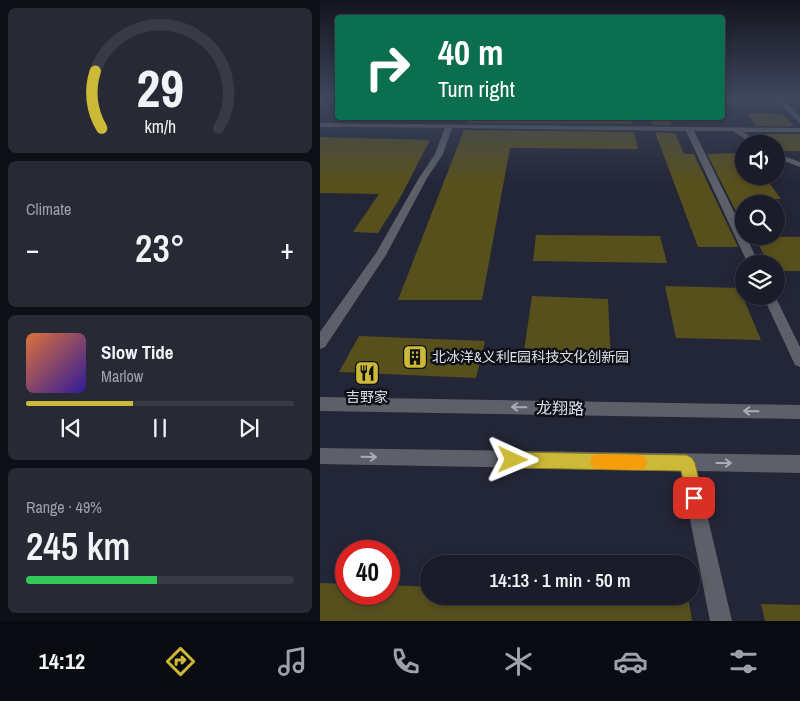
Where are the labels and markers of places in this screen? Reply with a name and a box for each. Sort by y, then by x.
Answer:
building icon: 北冰洋&义利E园科技文化创新园 [402,344,428,370]
place label: 北冰洋&义利E园科技文化创新园 [432,348,629,366]
restaurant icon: 吉野家 [354,360,380,386]
place label: 吉野家 [346,388,388,406]
pin [673,477,715,519]

